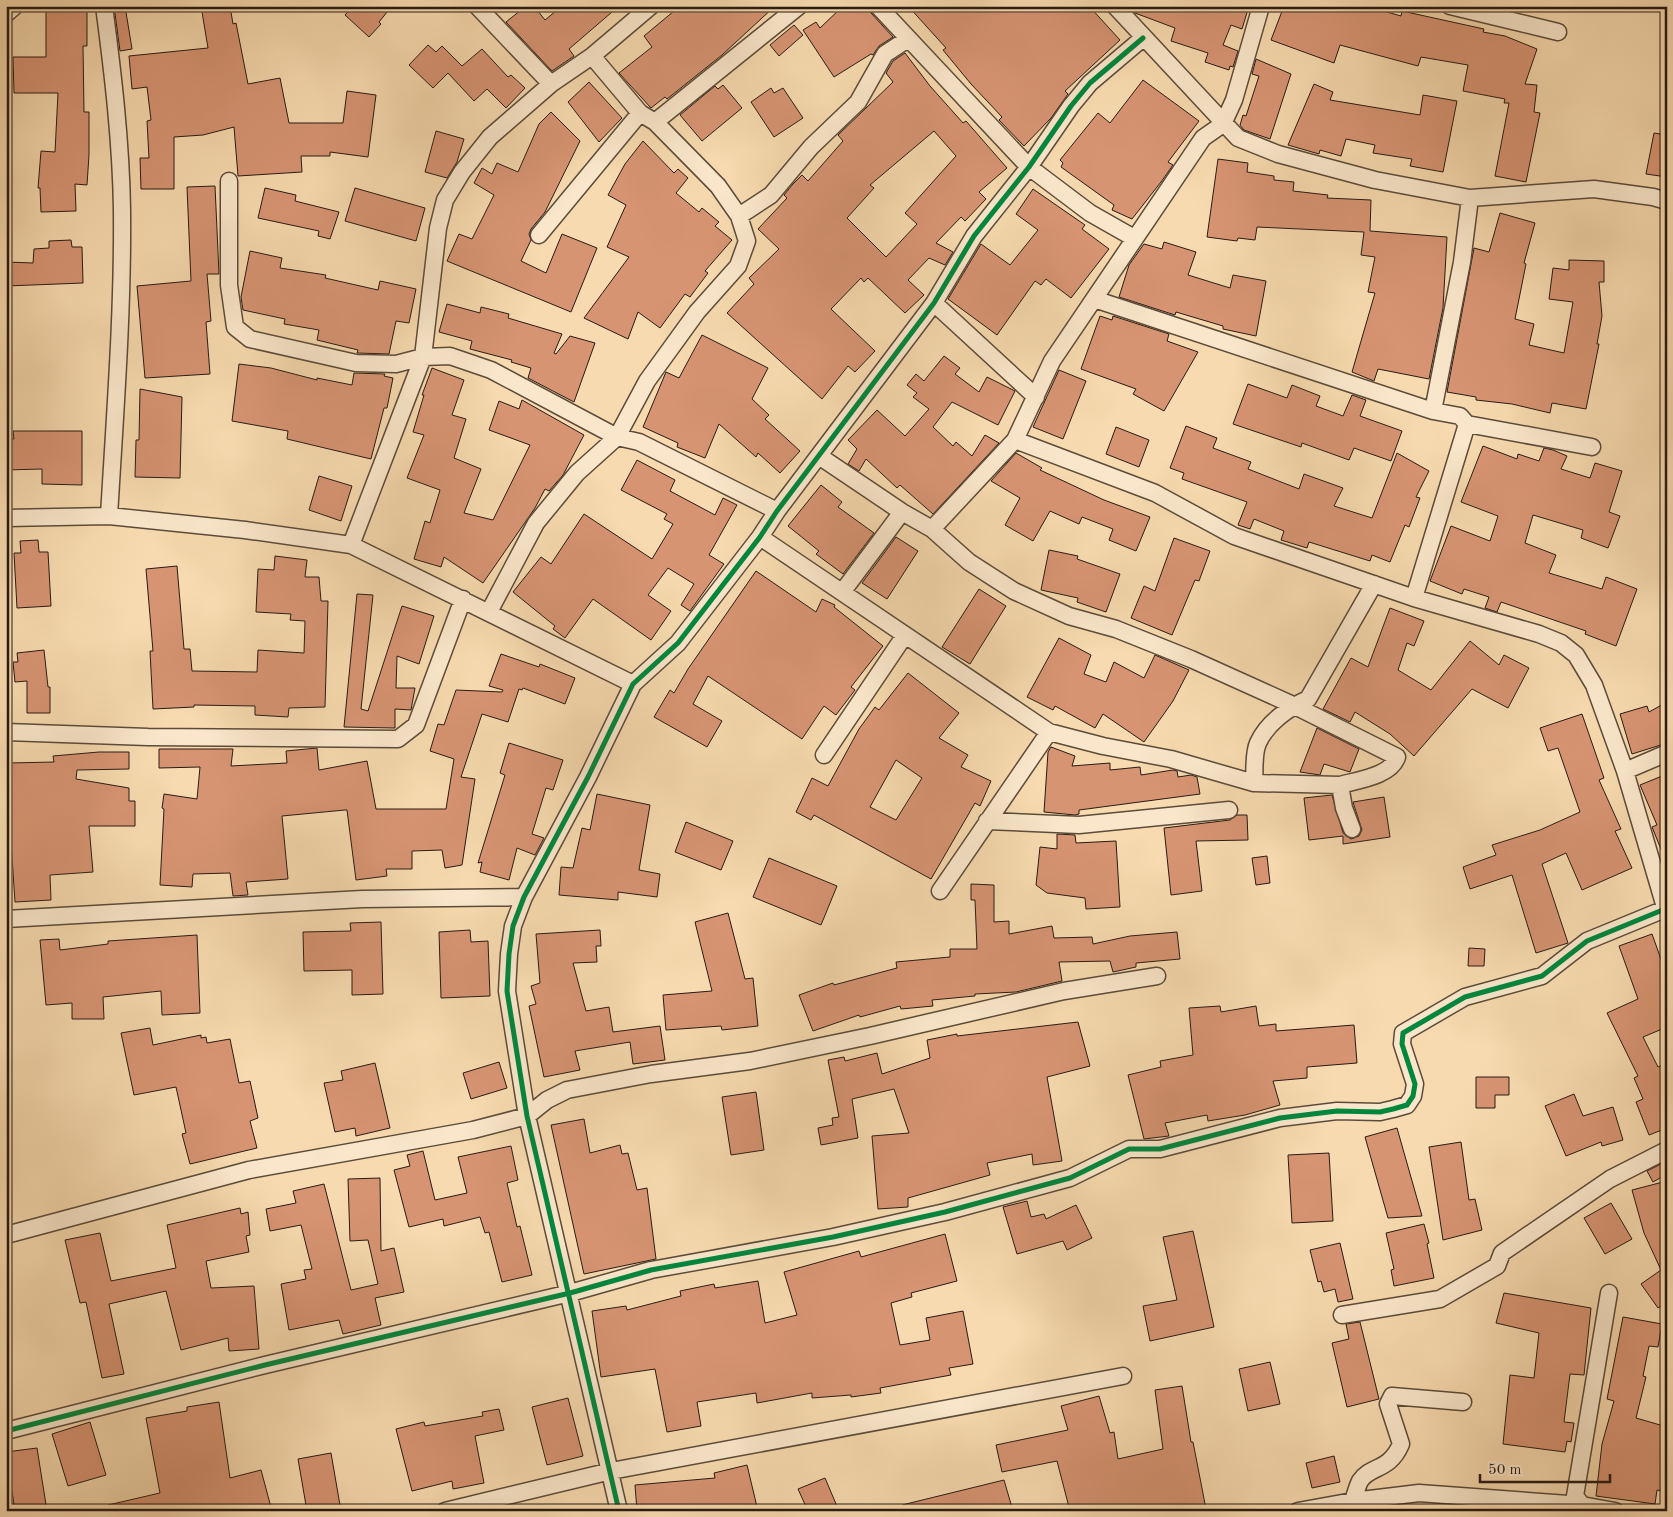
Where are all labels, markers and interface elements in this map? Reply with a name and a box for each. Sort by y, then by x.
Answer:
scale bar [1480,1452,1610,1484]
text: 50 m [1488,1463,1522,1478]

